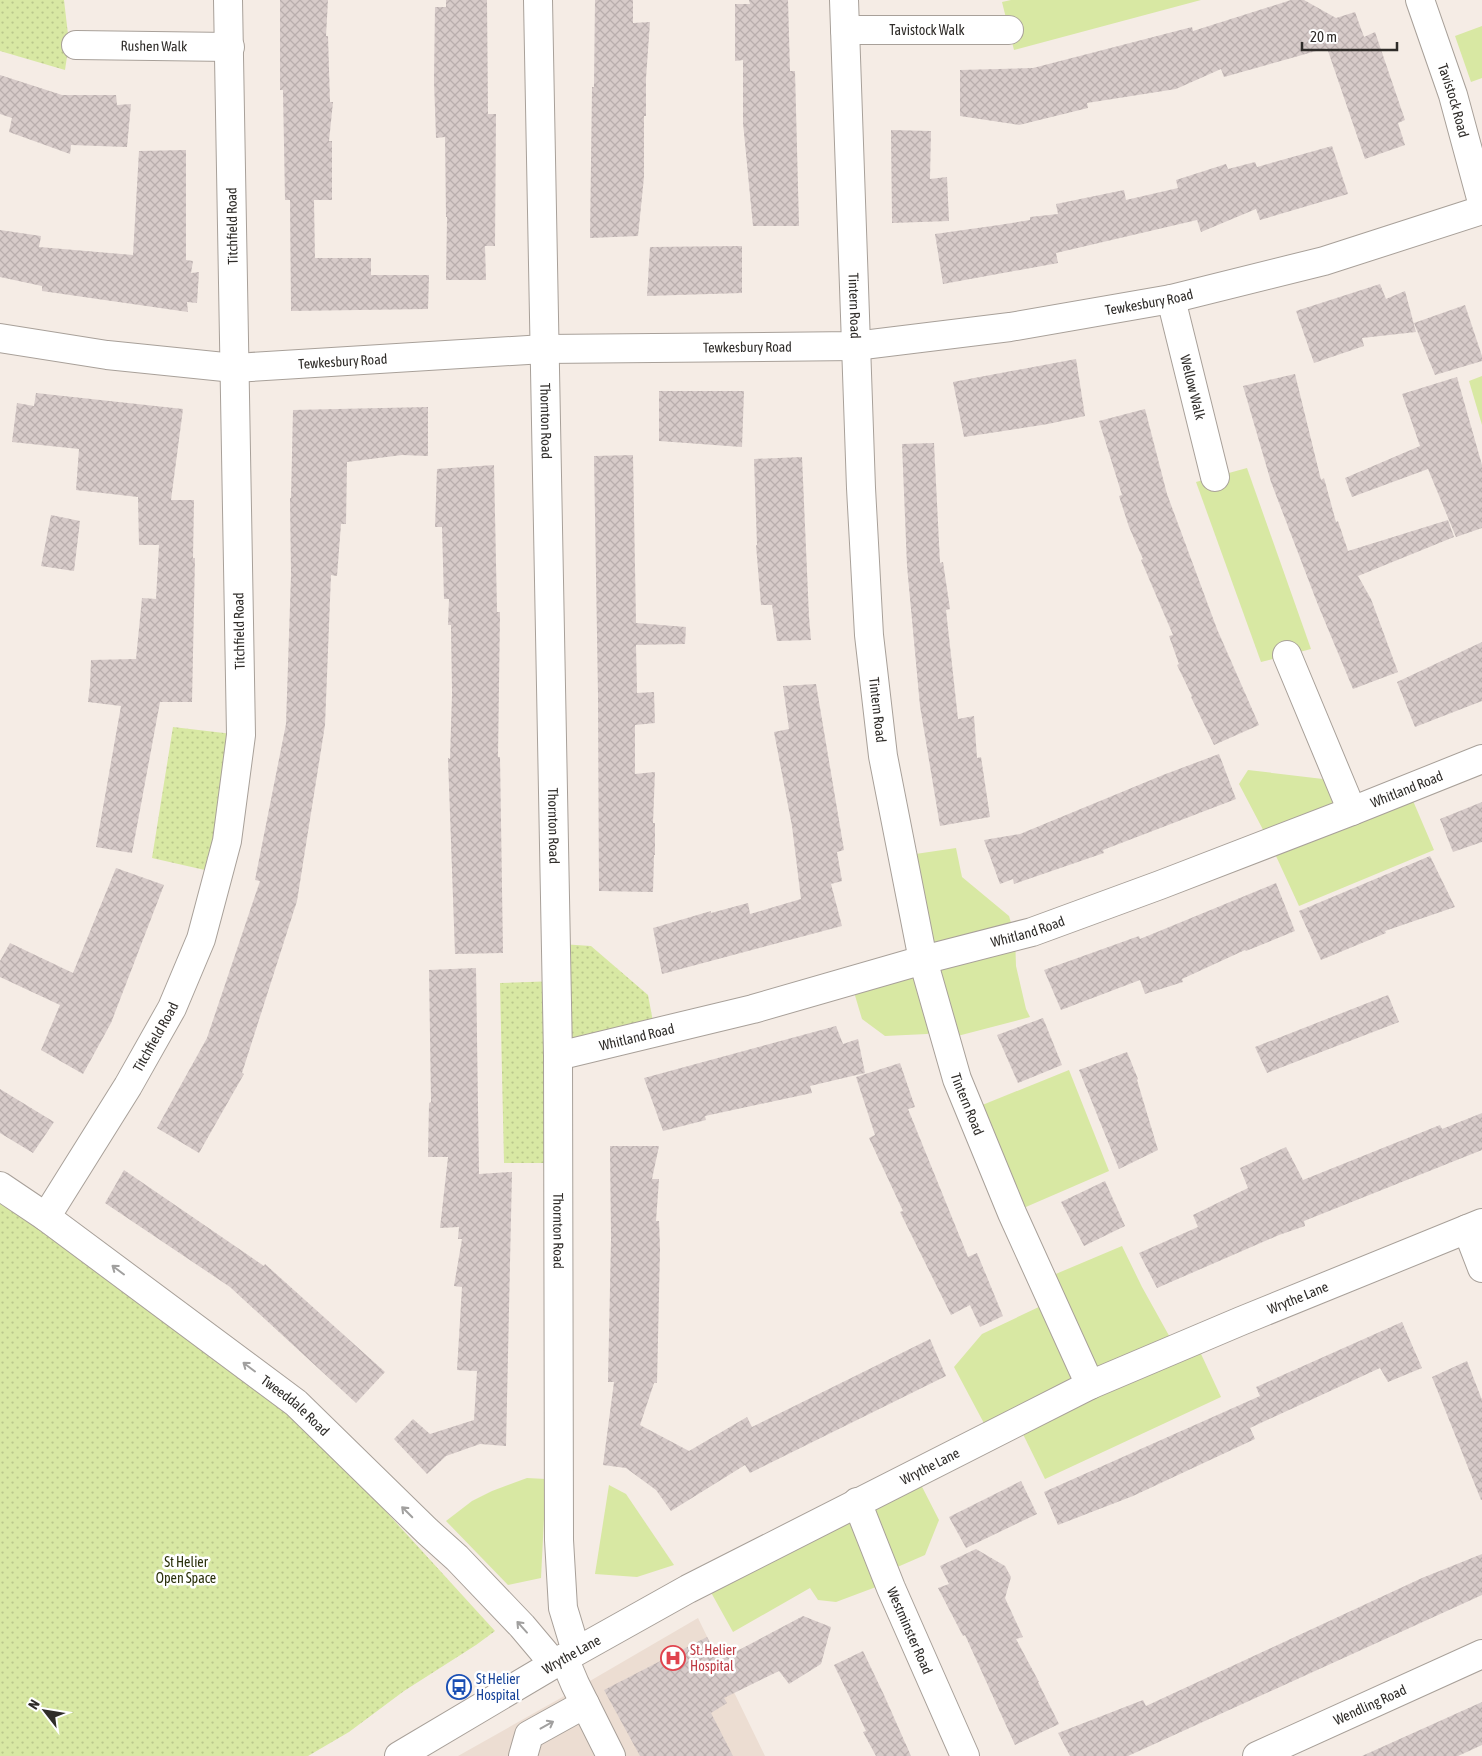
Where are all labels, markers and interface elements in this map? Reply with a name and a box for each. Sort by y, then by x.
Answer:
scale bar [1302,20,1397,52]
street label: Tavistock Walk [889,22,965,38]
text: 20 m [1310,28,1337,45]
street label: Rushen Walk [121,38,187,54]
street label: Tavistock Road [1435,62,1472,139]
street label: Titchfield Road [223,187,241,265]
street label: Tintern Road [846,273,864,339]
street label: Tewkesbury Road [1104,286,1195,318]
street label: Tewkesbury Road [703,339,792,355]
street label: Tewkesbury Road [298,351,388,372]
street label: Wellow Walk [1177,353,1209,421]
street label: Thornton Road [537,383,555,459]
street label: Titchfield Road [230,592,248,670]
street label: Tintern Road [866,676,889,744]
street label: Whitland Road [1368,768,1445,811]
street label: Thornton Road [545,788,562,864]
street label: Whitland Road [989,913,1067,950]
street label: Titchfield Road [130,1000,182,1074]
street label: Whitland Road [598,1020,676,1054]
street label: Tintern Road [948,1071,987,1137]
street label: Thornton Road [550,1193,566,1269]
one-way arrow [112,1265,125,1276]
street label: Wrythe Lane [1265,1278,1331,1317]
one-way arrow [243,1362,256,1373]
street label: Tweeddale Road [258,1372,333,1439]
street label: Wrythe Lane [898,1445,962,1488]
one-way arrow [401,1506,414,1518]
park label: St Helier Open Space [156,1554,216,1586]
street label: Westminster Road [884,1585,936,1676]
one-way arrow [516,1620,528,1633]
street label: Wrythe Lane [539,1632,603,1677]
place label: St. Helier Hospital [690,1642,737,1674]
hospital icon: St. Helier Hospital [660,1645,686,1671]
place label: St Helier Hospital [476,1671,521,1703]
bus stop icon: St Helier Hospital [446,1674,472,1700]
street label: Wendling Road [1331,1681,1409,1728]
north arrow [20,1686,70,1736]
text: N [25,1697,43,1712]
one-way arrow [540,1719,554,1729]

